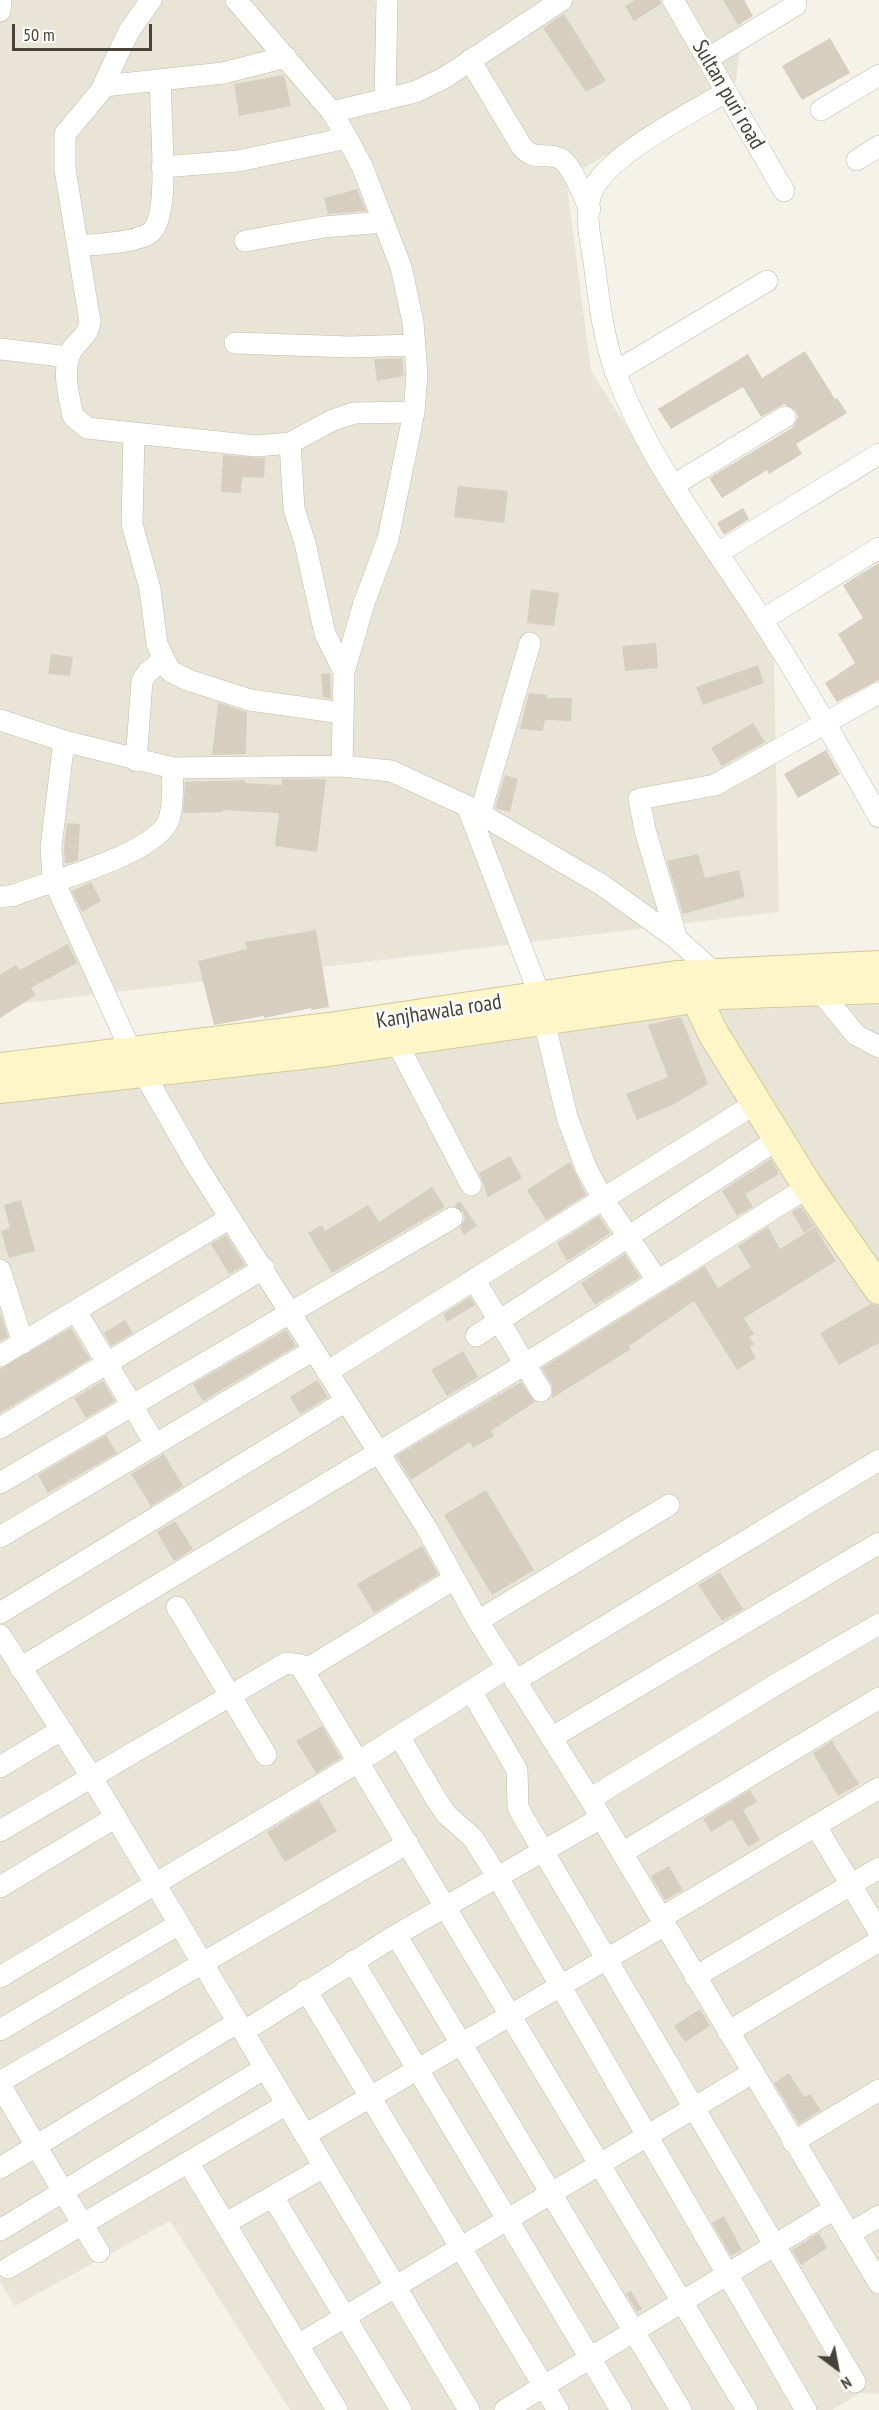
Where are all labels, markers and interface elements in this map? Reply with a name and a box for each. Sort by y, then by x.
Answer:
scale bar [15,12,154,50]
text: 50 m [23,23,55,46]
street label: Sultan puri road [686,36,770,154]
street label: Kanjhawala road [375,989,503,1035]
north arrow [807,2338,867,2398]
text: N [838,2372,856,2394]

